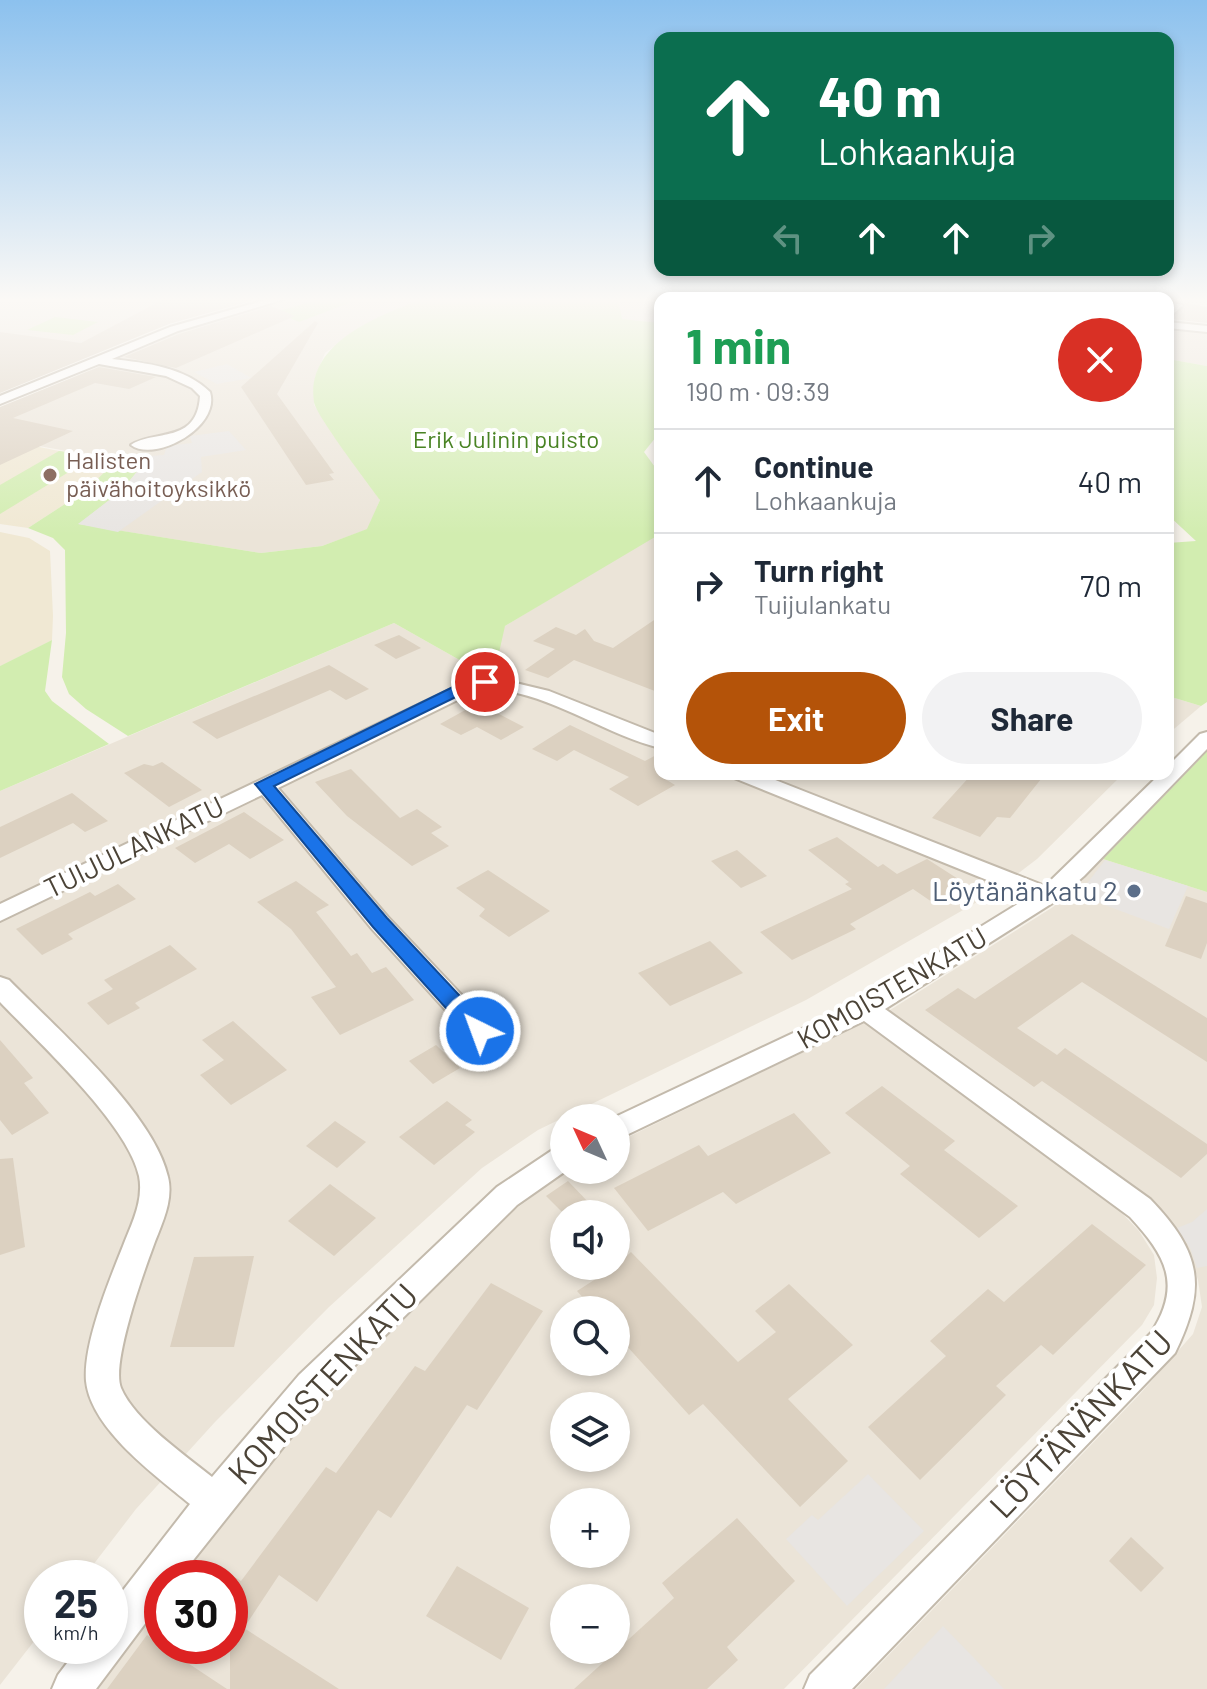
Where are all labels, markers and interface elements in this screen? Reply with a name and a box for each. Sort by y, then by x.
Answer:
text: 40 m [818,61,942,128]
icon: ahead [686,64,790,168]
text: Lohkaankuja [818,129,1016,172]
icon: left [766,216,810,260]
icon: ahead [850,216,894,260]
icon: ahead [934,216,978,260]
icon: right [1018,216,1062,260]
text: 1 min [686,316,791,374]
button: close [1058,318,1142,402]
text: 190 m · 09:39 [686,375,830,406]
park label: Erik Julinin puisto [413,424,599,453]
place label: Halisten päivähoitoyksikkö [66,445,251,502]
text: Continue [754,448,874,484]
icon: ahead [686,459,730,503]
text: 40 m [1078,463,1142,499]
marker: Halisten päivähoitoyksikkö [41,466,59,484]
text: Lohkaankuja [754,484,897,515]
text: Turn right [754,552,884,588]
icon: right [686,563,730,607]
text: 70 m [1080,567,1142,603]
text: Tuijulankatu [754,588,891,619]
pin [451,648,519,716]
icon: arrive [463,660,507,704]
button: Exit [686,672,906,764]
button: Share [922,672,1142,764]
street label: TUIJULANKATU [38,788,229,904]
place label: Löytänänkatu 2 [932,873,1118,907]
marker: Löytänänkatu 2 [1125,882,1143,900]
street label: KOMOISTENKATU [791,919,992,1055]
position arrow [438,989,522,1073]
north arrow [550,1104,630,1184]
map controls [550,1104,630,1664]
button: sound [550,1200,630,1280]
street label: KOMOISTENKATU [218,1274,425,1492]
button: search [550,1296,630,1376]
street label: LÖYTÄNÄNKATU [980,1320,1180,1525]
button: layers [550,1392,630,1472]
button: + [550,1488,630,1568]
speed limit sign: 30 [144,1560,248,1664]
text: 25 [54,1578,98,1626]
button: − [550,1584,630,1664]
text: km/h [53,1620,99,1644]

